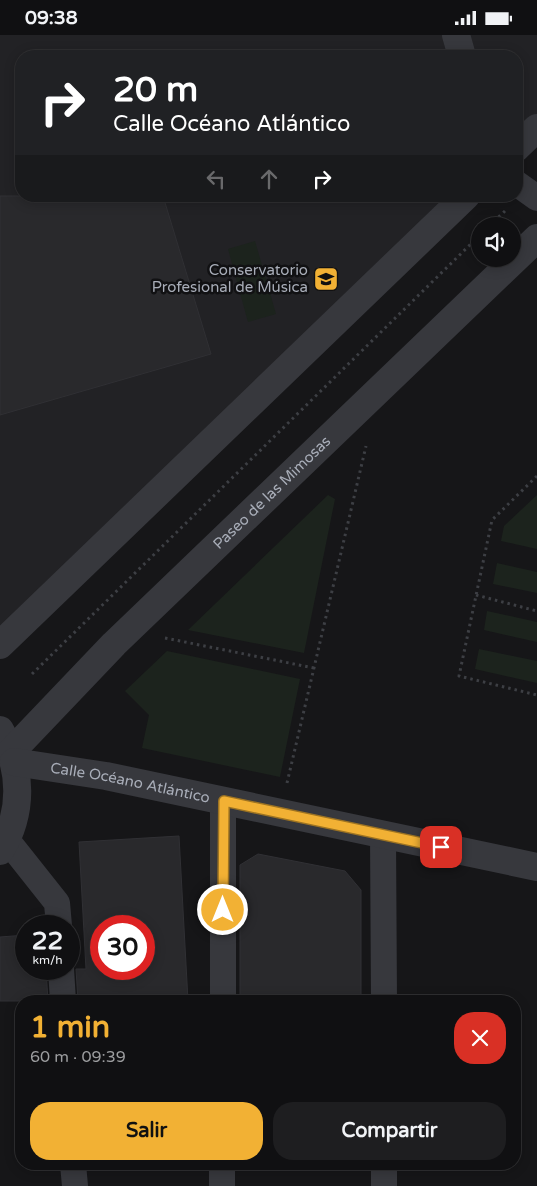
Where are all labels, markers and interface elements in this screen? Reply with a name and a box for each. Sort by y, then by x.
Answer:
text: 09:38 [25,7,78,29]
text: 20 m [113,69,198,111]
icon: right [30,70,95,135]
text: Calle Océano Atlántico [113,111,350,137]
icon: left [202,165,230,193]
icon: ahead [255,165,283,193]
icon: right [308,165,336,193]
map controls [471,217,521,267]
button: sound [471,217,521,267]
place label: Conservatorio Profesional de Música [152,261,308,296]
school or university icon: Conservatorio Profesional de Música [313,266,339,292]
street label: Paseo de las Mimosas [209,432,334,553]
street label: Calle Océano Atlántico [49,759,212,807]
pin [420,826,462,868]
icon: arrive [427,833,455,861]
position arrow [196,883,248,935]
speed limit sign: 30 [90,915,155,980]
text: 22 [32,926,63,956]
text: km/h [32,953,63,967]
text: 1 min [30,1009,110,1046]
button: close [454,1012,506,1064]
text: 60 m · 09:39 [30,1047,126,1067]
button: Salir [30,1102,263,1160]
button: Compartir [273,1102,506,1160]

